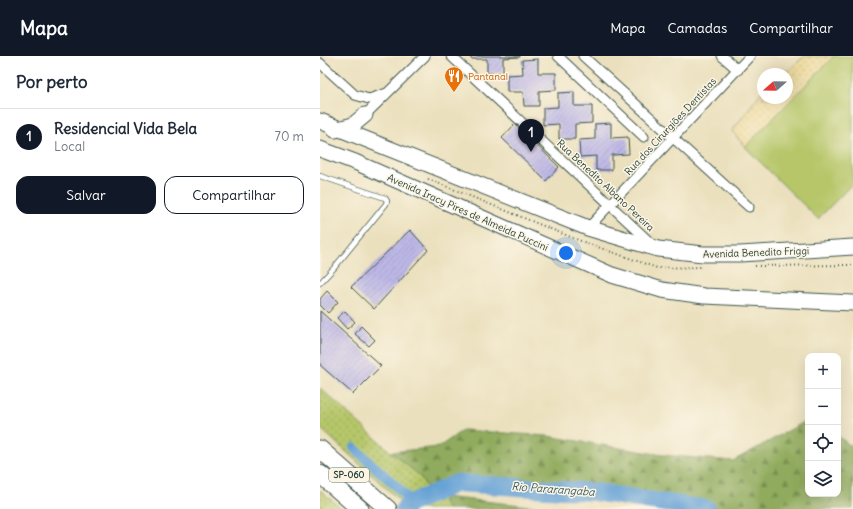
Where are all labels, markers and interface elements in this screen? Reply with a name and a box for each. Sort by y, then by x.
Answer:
text: Mapa [20,16,68,40]
text: Mapa [610,19,645,37]
text: Camadas [667,19,727,37]
text: Compartilhar [749,19,833,37]
restaurant icon: Pantanal [443,65,465,93]
north arrow [757,68,793,104]
place label: Pantanal [468,70,508,83]
text: Por perto [16,71,87,93]
street label: Rua dos Cirurgiões Dentistas [622,74,719,178]
text: Residencial Vida Bela [54,119,197,138]
pin: 1 [518,119,544,152]
text: 1 [26,128,32,145]
text: 70 m [275,128,304,145]
street label: Rua Benedito Albano Pereira [554,137,657,234]
text: Local [54,138,85,155]
street label: Avenida Iracy Pires de Almeida Puccini [385,171,550,254]
button: Salvar [16,176,156,214]
button: Compartilhar [164,176,304,214]
your location [556,243,576,263]
street label: Avenida Benedito Friggi [703,244,809,261]
map controls [805,353,841,497]
button: + [805,353,841,389]
button: − [805,389,841,425]
button: locate [805,425,841,461]
button: layers [805,461,841,497]
road number: SP-060 [329,468,369,482]
water label: Rio Pararangaba [511,479,596,499]

